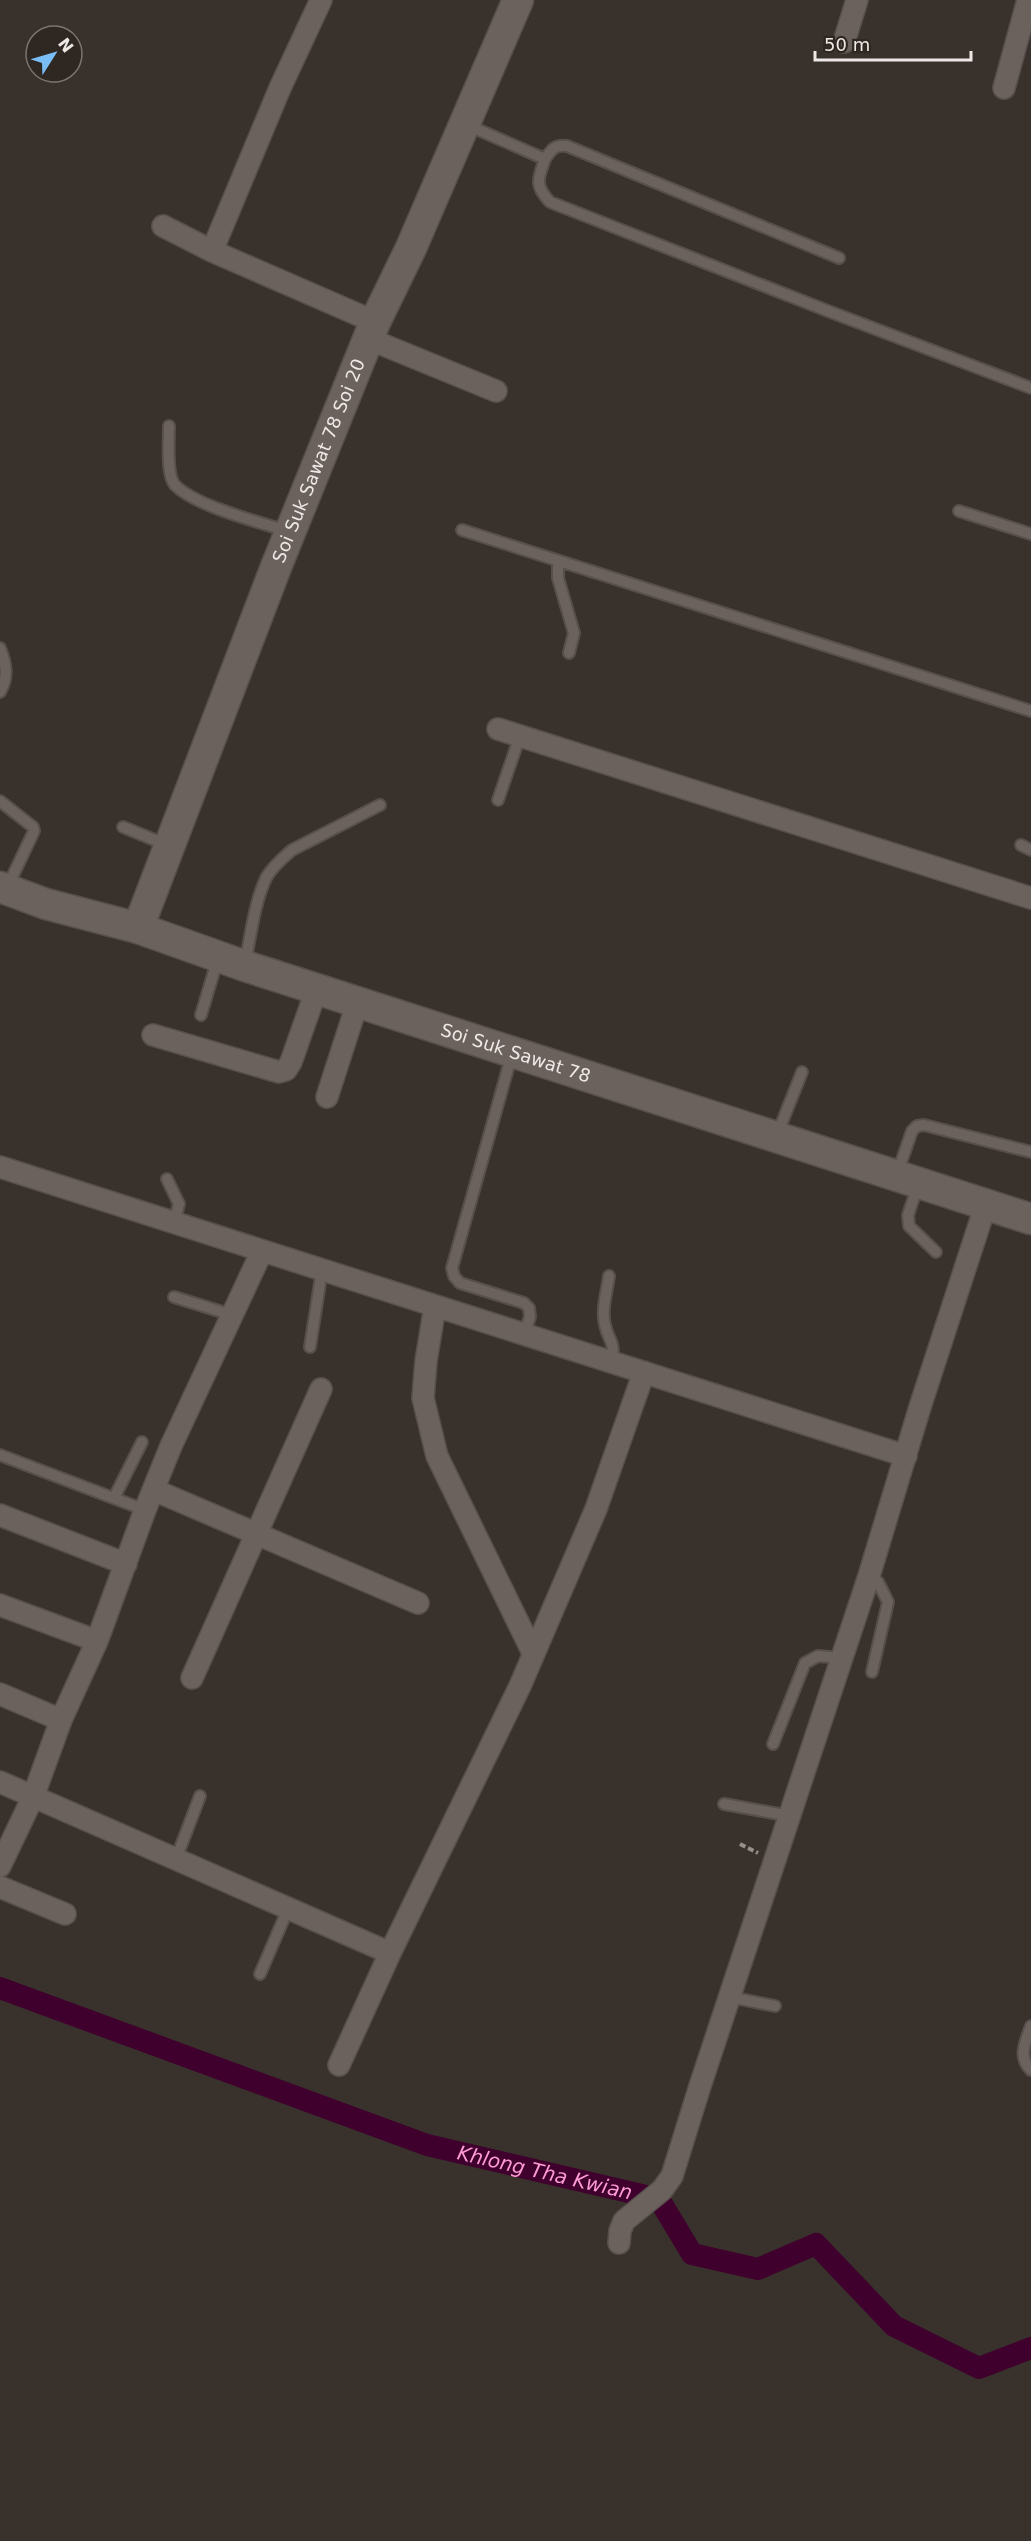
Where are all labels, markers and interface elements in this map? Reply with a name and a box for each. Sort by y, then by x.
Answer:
north arrow [24,24,84,84]
scale bar [815,24,971,62]
text: N [54,34,77,56]
text: 50 m [824,34,870,55]
street label: Soi Suk Sawat 78 Soi 20 [268,356,369,566]
street label: Soi Suk Sawat 78 [438,1019,593,1087]
water label: Khlong Tha Kwian [455,2140,635,2204]

